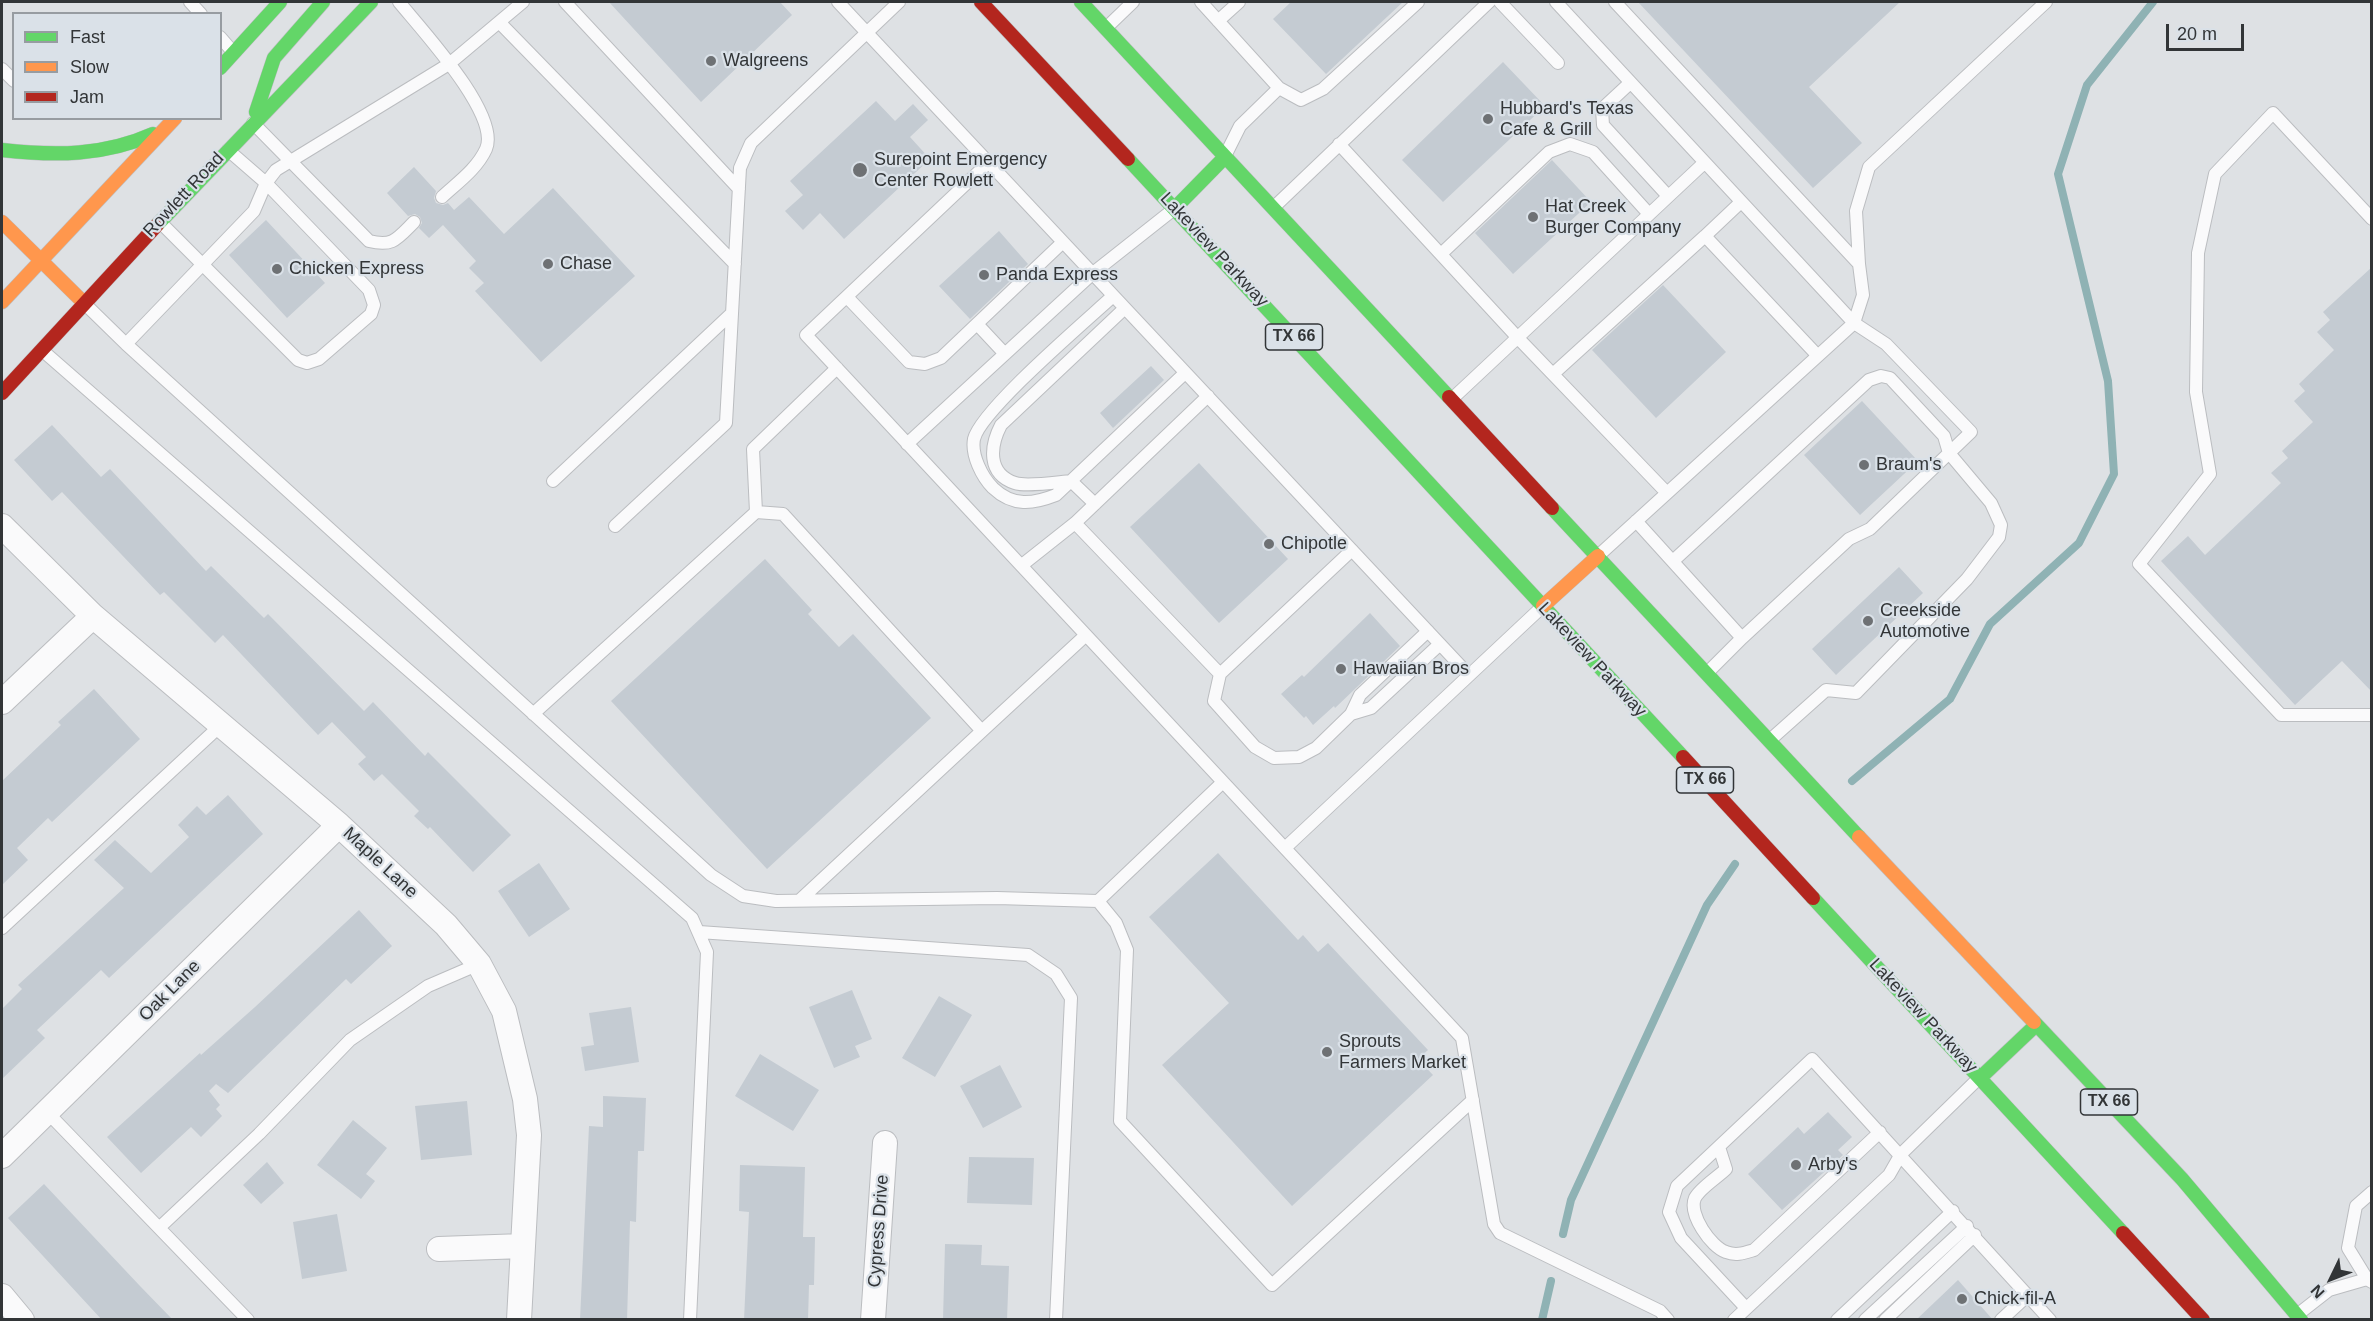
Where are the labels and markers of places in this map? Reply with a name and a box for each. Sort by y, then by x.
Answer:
place label: Walgreens [723,50,808,72]
marker: Walgreens [704,54,718,68]
place label: Hubbard's Texas Cafe & Grill [1500,98,1634,140]
marker: Hubbard's Texas Cafe & Grill [1481,112,1495,126]
place label: Surepoint Emergency Center Rowlett [874,149,1047,192]
marker: Surepoint Emergency Center Rowlett [851,161,869,179]
place label: Hat Creek Burger Company [1545,196,1681,238]
marker: Hat Creek Burger Company [1526,210,1540,224]
place label: Chase [560,253,612,275]
marker: Chase [541,257,555,271]
place label: Chicken Express [289,258,424,280]
marker: Chicken Express [270,262,284,276]
place label: Panda Express [996,264,1118,286]
marker: Panda Express [977,268,991,282]
place label: Braum's [1876,454,1941,476]
marker: Braum's [1857,458,1871,472]
place label: Chipotle [1281,533,1347,555]
marker: Chipotle [1262,537,1276,551]
place label: Creekside Automotive [1880,600,1970,642]
marker: Creekside Automotive [1861,614,1875,628]
place label: Hawaiian Bros [1353,658,1469,680]
marker: Hawaiian Bros [1334,662,1348,676]
place label: Sprouts Farmers Market [1339,1031,1466,1074]
marker: Sprouts Farmers Market [1320,1045,1334,1059]
place label: Arby's [1808,1154,1857,1176]
marker: Arby's [1789,1158,1803,1172]
place label: Chick-fil-A [1974,1288,2056,1310]
marker: Chick-fil-A [1955,1292,1969,1306]

